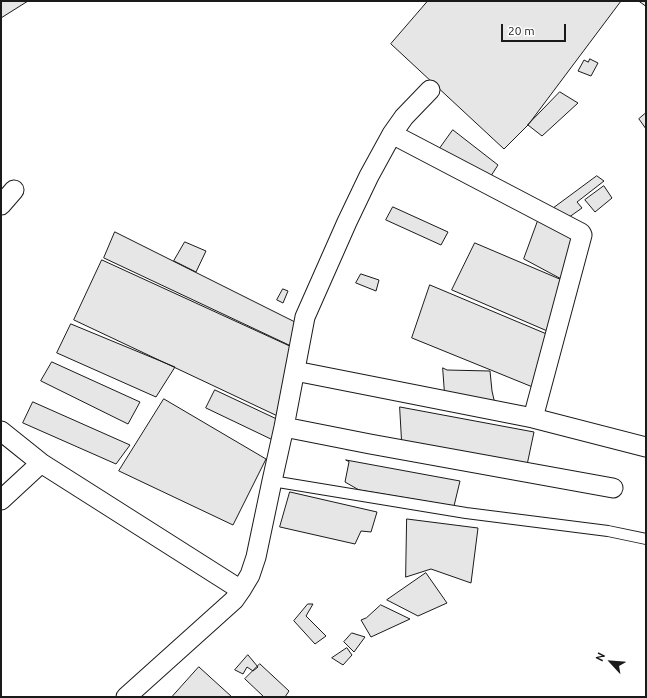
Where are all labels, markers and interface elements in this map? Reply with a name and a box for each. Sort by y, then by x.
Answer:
scale bar [503,16,568,42]
text: 20 m [508,24,535,37]
north arrow [591,642,631,682]
text: N [593,650,607,663]

